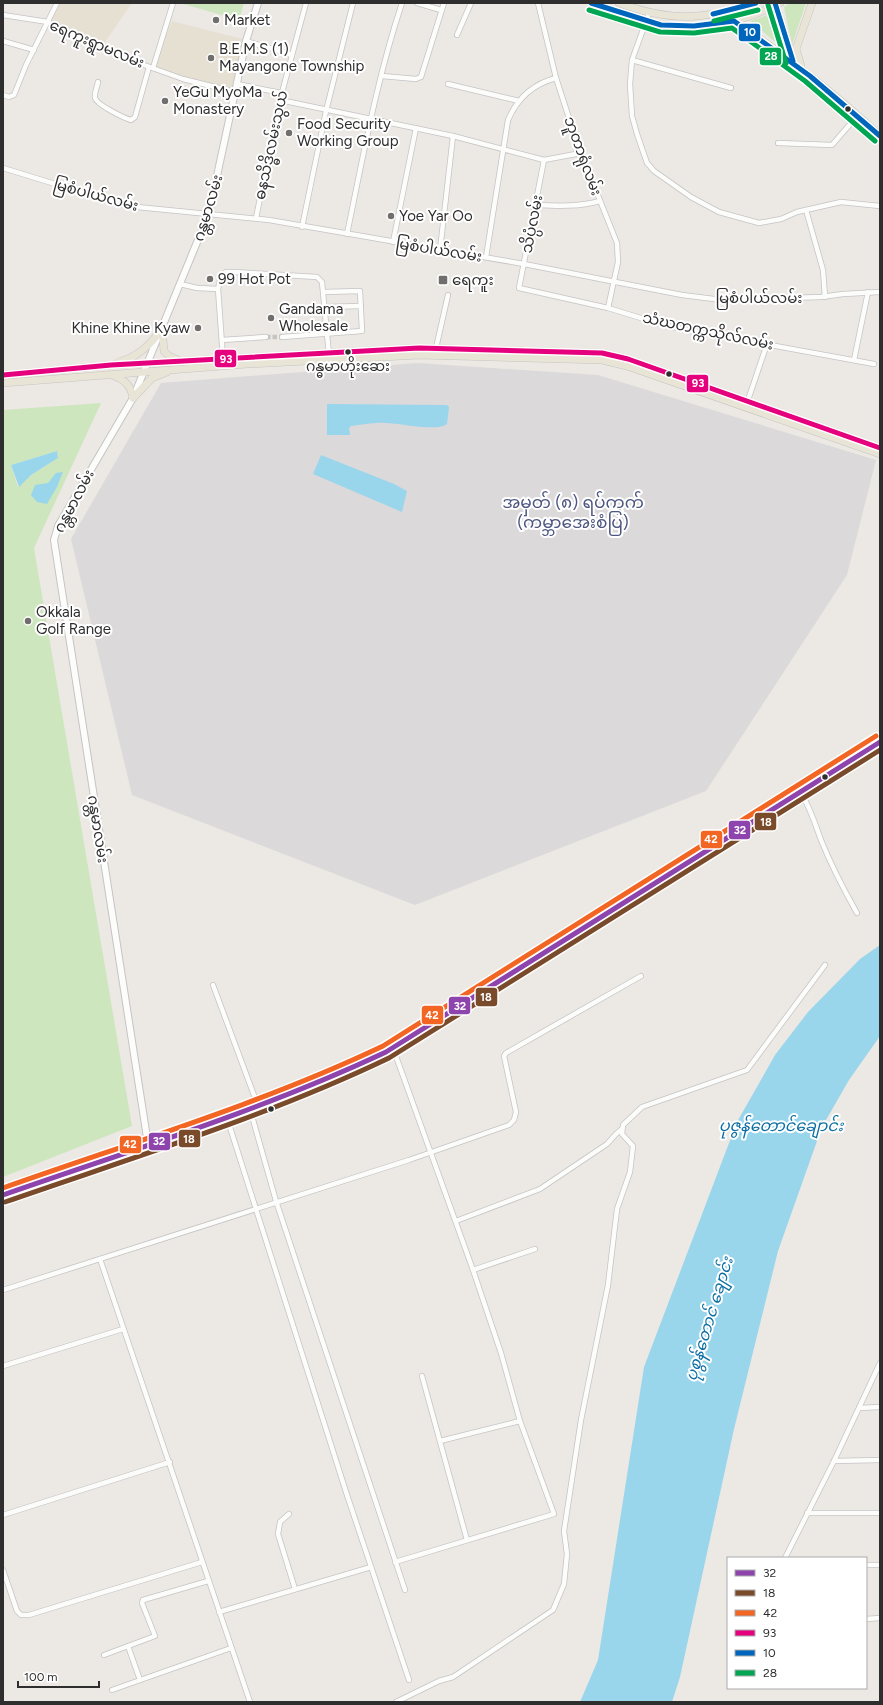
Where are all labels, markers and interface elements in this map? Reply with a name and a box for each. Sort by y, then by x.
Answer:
place label: Market [224,11,271,29]
street label: ရေကူးရွာမလမ်း [46,15,147,75]
marker: Market [211,15,221,25]
line badge: 10 [738,23,761,42]
text: 10 [744,26,756,39]
place label: B.E.M.S (1) Mayangone Township [219,40,365,75]
line badge: 28 [759,47,782,66]
text: 28 [764,50,778,63]
marker: B.E.M.S (1) Mayangone Township [206,53,216,63]
place label: YeGu MyoMa Monastery [173,83,262,118]
street label: ဓနသိဒ္ဓိလမ်းသွယ် [250,88,295,202]
marker: YeGu MyoMa Monastery [160,96,170,106]
unlabelled marker [843,104,853,114]
street label: ဘူတာရုံလမ်း [558,114,607,199]
place label: Food Security Working Group [297,115,399,150]
marker: Food Security Working Group [284,128,294,138]
street label: ဂန္တမာလမ်း [188,172,230,244]
street label: မြစံပါယ်လမ်း [51,174,141,218]
street label: သိပ္ပံလမ်း [517,193,550,255]
place label: Yoe Yar Oo [399,207,473,225]
marker: Yoe Yar Oo [386,211,396,221]
street label: မြစံပါယ်လမ်း [394,233,484,269]
place label: 99 Hot Pot [218,270,291,288]
place label: ရေကူး [452,271,494,292]
marker: 99 Hot Pot [205,274,215,284]
marker: ရေကူး [437,274,449,286]
street label: မြစံပါယ်လမ်း [716,288,802,310]
place label: Gandama Wholesale [279,300,348,335]
street label: သံဃတက္ကသိုလ်လမ်း [640,307,775,357]
marker: Gandama Wholesale [266,313,276,323]
place label: Khine Khine Kyaw [71,319,190,337]
marker: Khine Khine Kyaw [193,323,203,333]
marker: ဂန္ဓမာဟိုးဆေး [343,347,353,357]
line badge: 93 [214,349,237,368]
text: 93 [220,353,232,366]
place label: ဂန္ဓမာဟိုးဆေး [306,356,390,378]
unlabelled marker [664,369,674,379]
line badge: 93 [686,374,709,393]
text: 93 [692,377,704,390]
street label: ဂန္တမာလမ်း [49,466,101,537]
district label: အမှတ် (၈) ရပ်ကွက် (ကမ္ဘာအေးစံပြ) [502,491,644,536]
place label: Okkala Golf Range [36,603,111,638]
marker: Okkala Golf Range [23,616,33,626]
unlabelled marker [820,772,830,782]
street label: ဂန္တမာလမ်း [81,794,113,865]
line badge: 18 [754,812,777,831]
text: 18 [760,816,772,829]
line badge: 32 [728,820,751,840]
text: 32 [734,824,746,837]
line badge: 42 [700,830,723,849]
text: 42 [704,833,718,846]
line badge: 18 [475,987,498,1007]
text: 18 [480,991,492,1004]
line badge: 32 [448,996,471,1015]
text: 32 [454,1000,466,1013]
line badge: 42 [421,1005,444,1025]
text: 42 [425,1009,439,1022]
unlabelled marker [266,1104,276,1114]
water label: ပုဇွန်တောင်ချောင်း [719,1114,845,1139]
line badge: 18 [178,1129,201,1148]
line badge: 32 [148,1132,171,1151]
text: 18 [183,1133,195,1146]
line badge: 42 [119,1135,142,1154]
text: 32 [153,1135,165,1148]
text: 42 [123,1138,137,1151]
water label: ပုစွန်တောင် ချောင်း [679,1253,741,1384]
legend [727,1557,867,1689]
text: 32 [763,1566,776,1580]
text: 18 [763,1586,775,1600]
text: 42 [763,1606,777,1620]
text: 93 [763,1626,776,1640]
text: 10 [763,1646,776,1660]
scale bar [18,1663,99,1689]
text: 28 [763,1666,777,1680]
text: 100 m [24,1670,58,1684]

